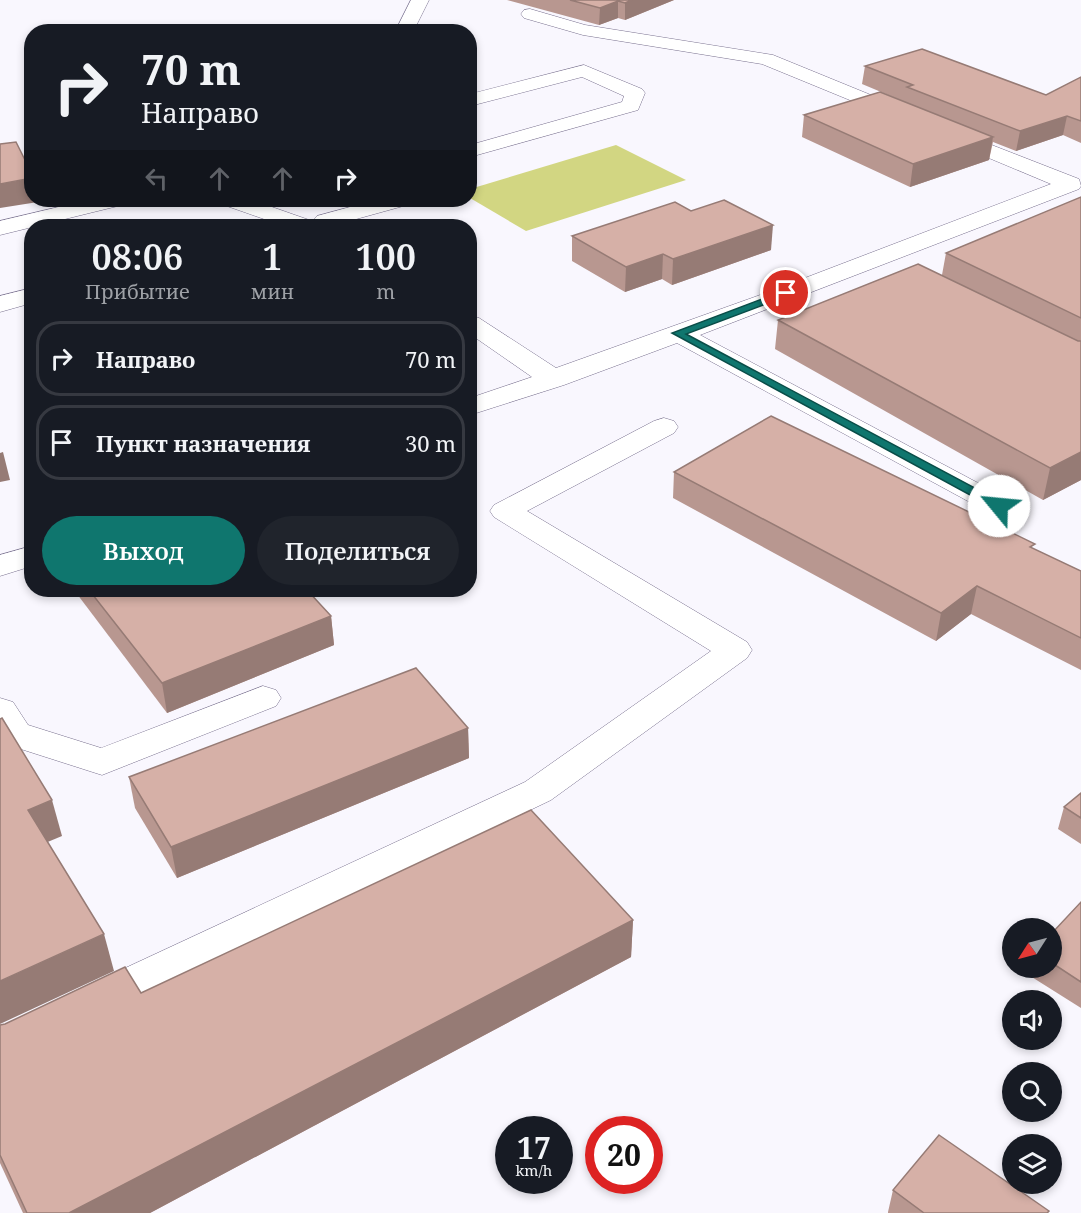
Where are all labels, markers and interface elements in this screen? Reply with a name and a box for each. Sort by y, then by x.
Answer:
text: 70 m [141,40,241,97]
icon: right [42,48,120,126]
text: Направо [141,94,259,131]
icon: left [140,162,173,195]
icon: ahead [203,162,236,195]
icon: ahead [266,162,299,195]
icon: right [329,162,362,195]
text: 08:06 [92,232,183,281]
text: 1 [262,232,283,281]
text: 100 [355,232,416,281]
pin [760,267,811,318]
icon: arrive [769,276,802,309]
text: Прибытие [85,278,190,305]
text: мин [251,278,294,305]
text: m [376,278,395,305]
icon: right [45,342,78,375]
text: Направо [96,344,195,374]
text: 70 m [405,344,456,374]
icon: arrive [45,426,78,459]
text: Пункт назначения [96,428,310,458]
text: 30 m [405,428,456,458]
position arrow [967,474,1031,538]
button: Выход [42,516,245,585]
button: Поделиться [257,516,459,585]
north arrow [1002,918,1062,978]
map controls [1002,918,1062,1194]
button: sound [1002,990,1062,1050]
button: search [1002,1062,1062,1122]
speed limit sign: 20 [585,1116,663,1194]
text: 17 [517,1127,551,1168]
button: layers [1002,1134,1062,1194]
text: km/h [516,1160,552,1180]

